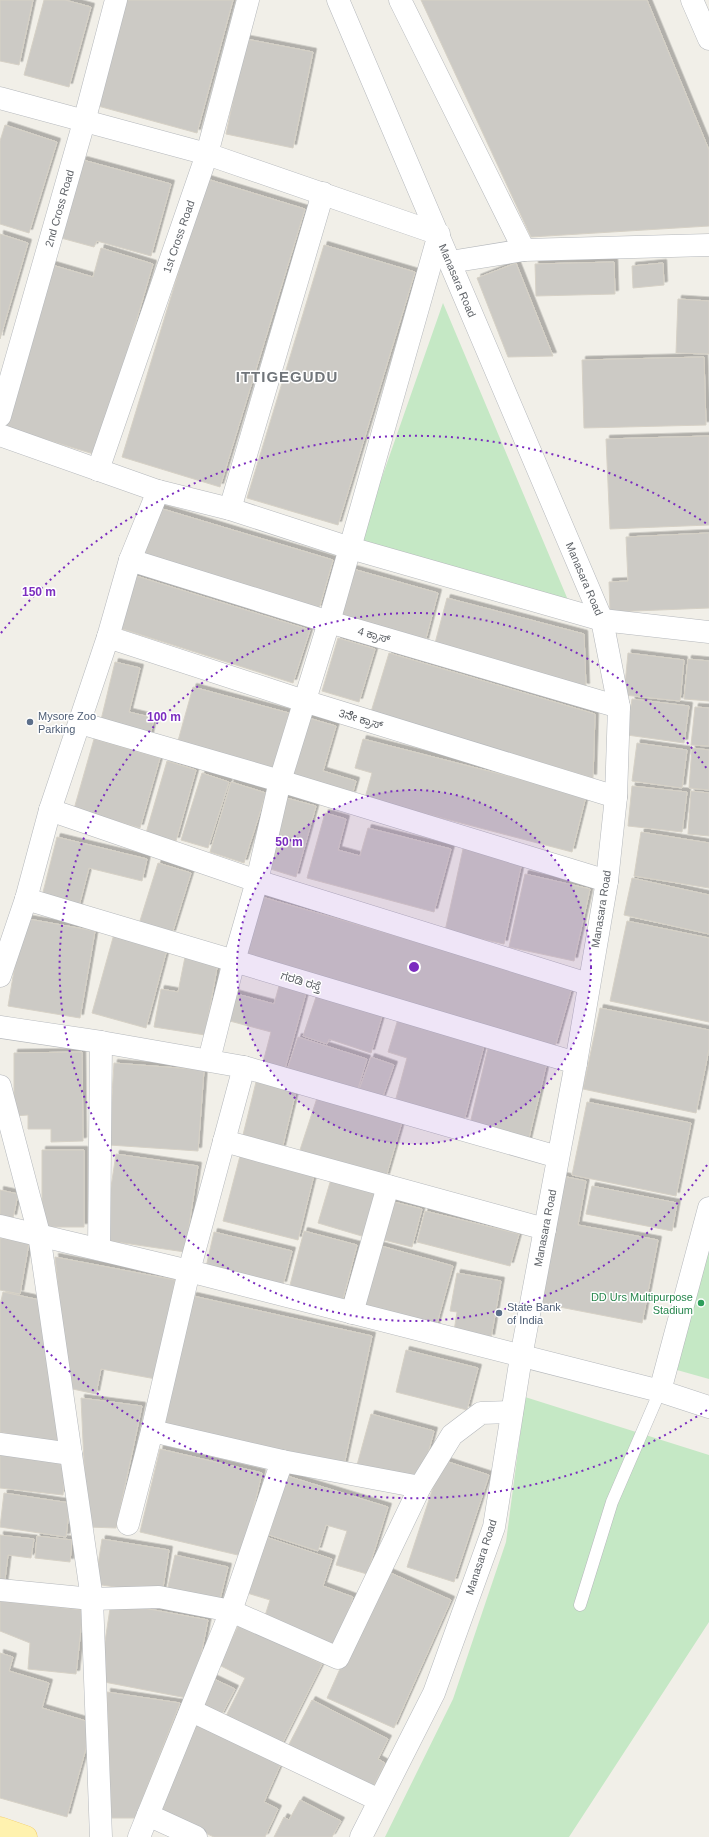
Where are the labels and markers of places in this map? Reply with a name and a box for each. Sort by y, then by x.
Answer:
place label: Mysore Zoo Parking [38,710,96,735]
marker: Mysore Zoo Parking [25,717,35,727]
centre of rings [407,960,421,974]
place label: DD Urs Multipurpose Stadium [591,1291,693,1316]
marker: DD Urs Multipurpose Stadium [696,1298,706,1308]
place label: State Bank of India [507,1301,561,1326]
marker: State Bank of India [494,1308,504,1318]

